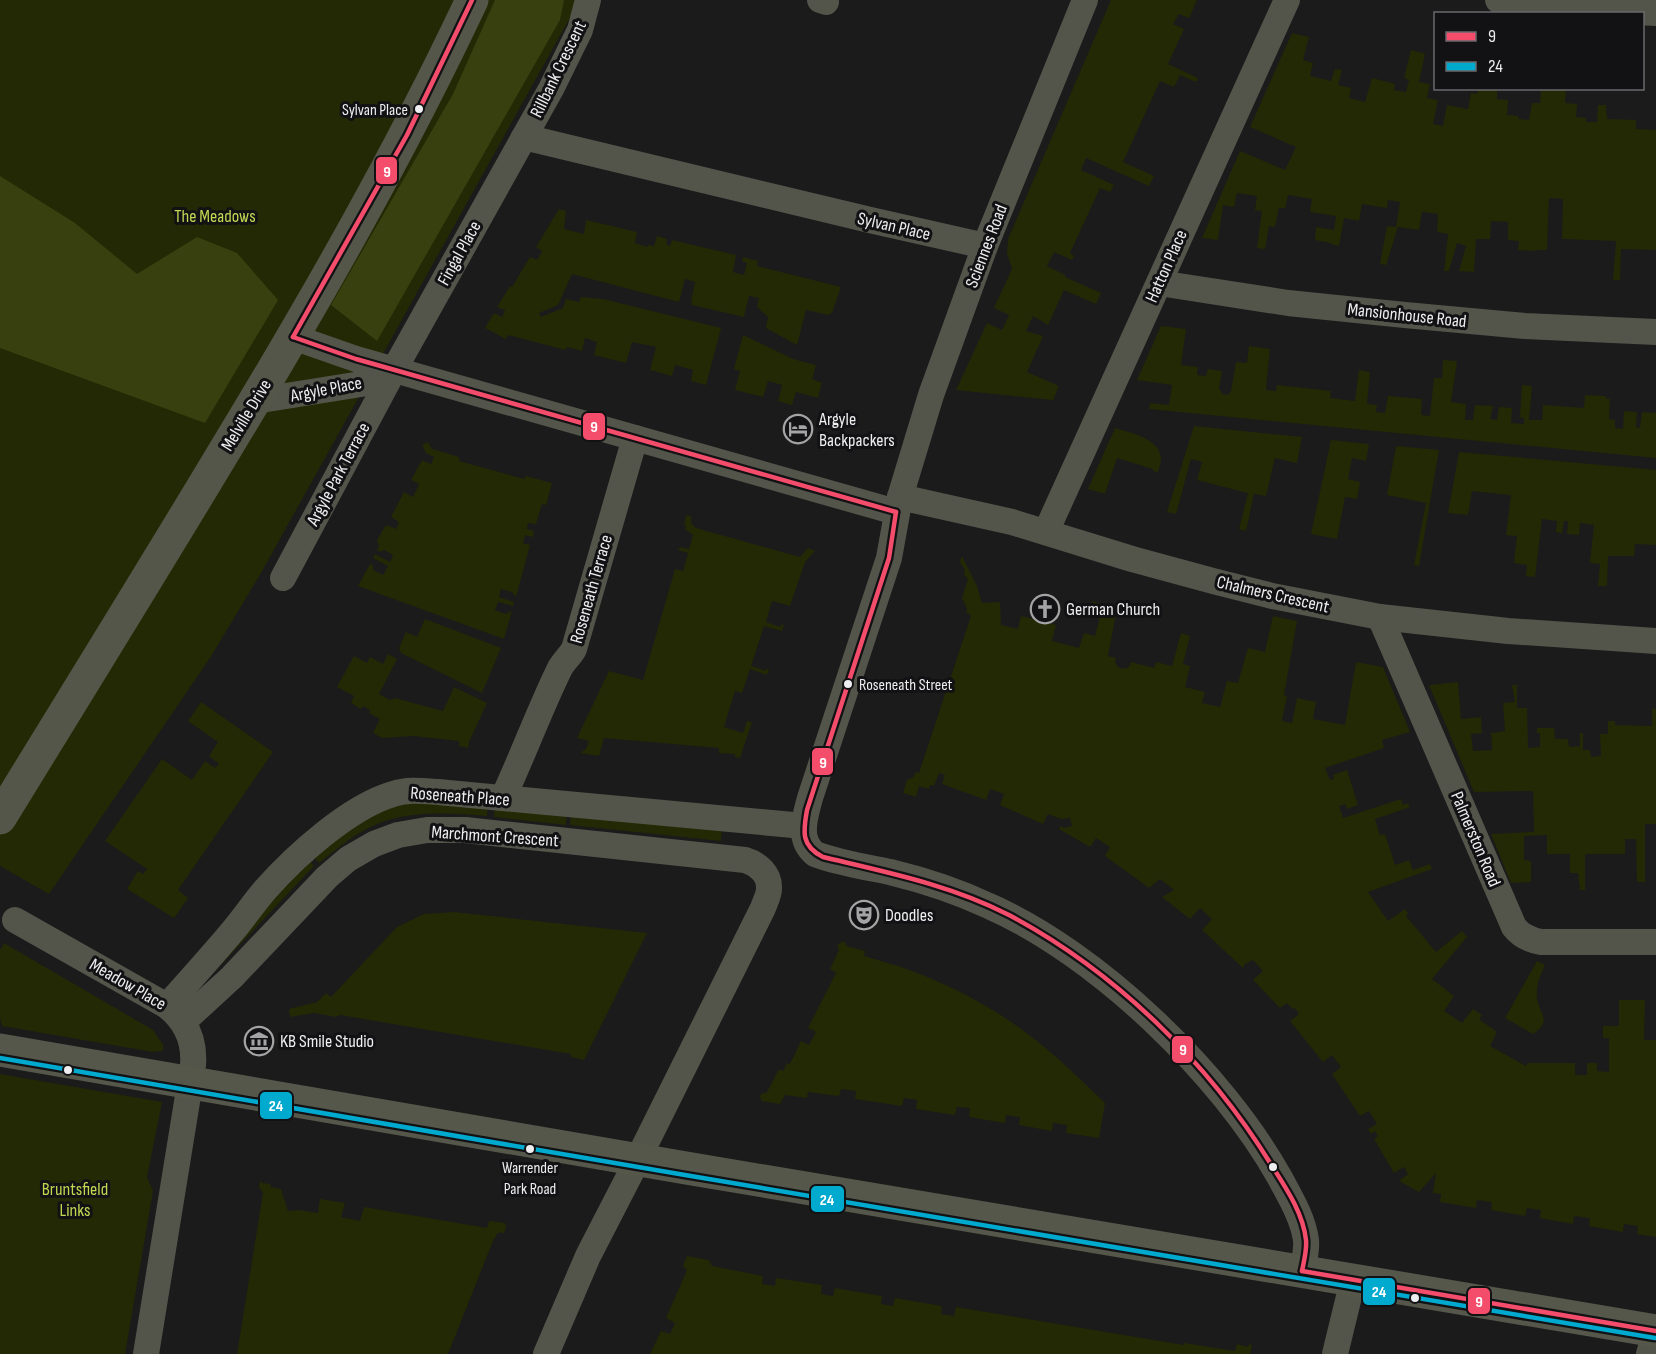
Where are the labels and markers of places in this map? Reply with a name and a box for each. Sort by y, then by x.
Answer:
place label: Sylvan Place [342,101,408,120]
marker: Sylvan Place [413,103,425,115]
place label: Argyle Backpackers [818,409,895,451]
hotel icon: Argyle Backpackers [782,413,814,445]
church icon: German Church [1029,593,1061,625]
place label: German Church [1066,599,1160,620]
place label: Roseneath Street [859,676,953,695]
marker: Roseneath Street [842,678,854,690]
theatre icon: Doodles [848,899,880,931]
place label: Doodles [885,905,933,926]
museum icon: KB Smile Studio [243,1025,275,1057]
place label: KB Smile Studio [280,1031,374,1052]
unlabelled marker [62,1064,74,1076]
marker: Warrender Park Road [524,1143,536,1155]
place label: Warrender Park Road [502,1159,558,1199]
unlabelled marker [1267,1161,1279,1173]
unlabelled marker [1409,1292,1421,1304]

